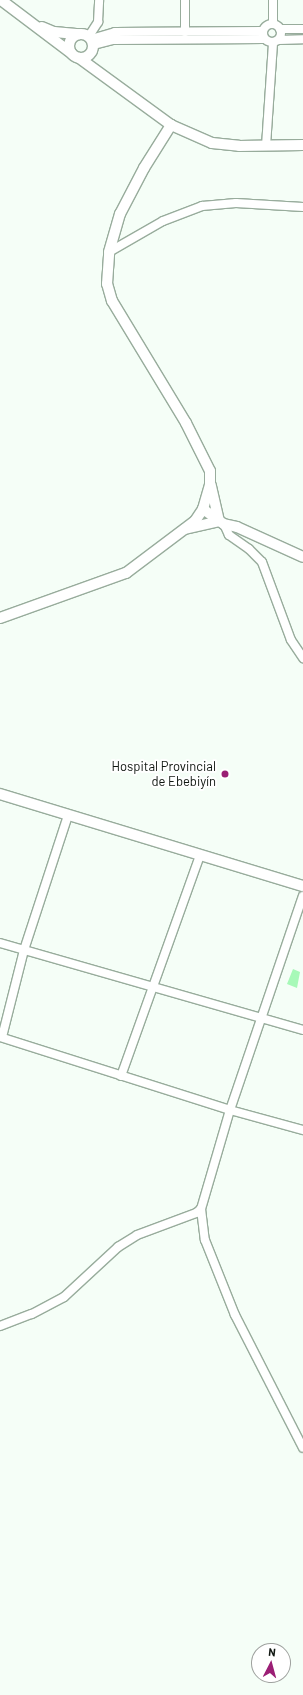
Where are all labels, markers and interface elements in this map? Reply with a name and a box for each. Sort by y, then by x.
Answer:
place label: Hospital Provincial de Ebebiyín [111,759,216,790]
marker: Hospital Provincial de Ebebiyín [219,768,231,780]
north arrow [251,1643,291,1683]
text: N [268,1645,277,1658]

